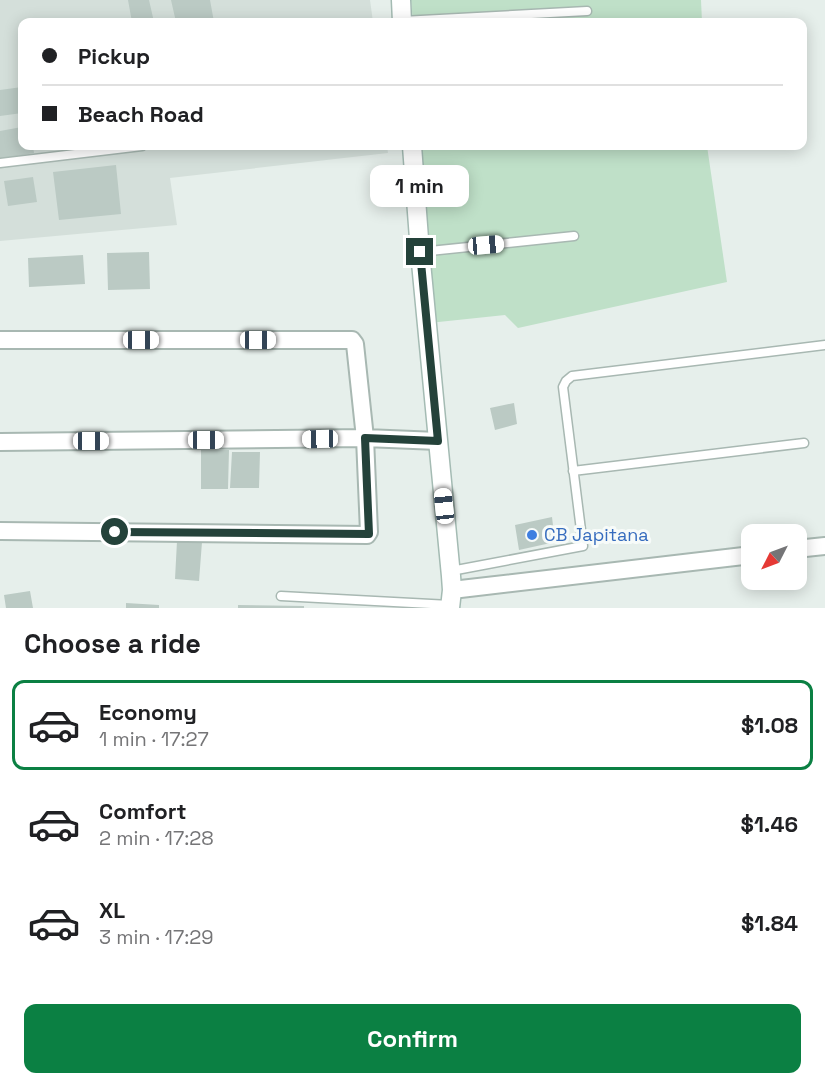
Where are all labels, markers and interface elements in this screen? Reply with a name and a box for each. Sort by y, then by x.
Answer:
text: Pickup [78,42,150,70]
text: Beach Road [78,100,204,128]
callout: 1 min [370,165,470,207]
text: 1 min [395,173,444,199]
car [467,234,505,256]
route end [406,238,433,265]
car [123,331,159,349]
car [240,331,276,349]
car [302,430,338,448]
car [188,431,224,449]
car [73,432,109,450]
car [433,487,455,525]
route start [101,518,128,545]
place label: CB Japitana [544,523,649,546]
north arrow [741,524,807,590]
map controls [741,524,807,590]
marker: CB Japitana [525,528,539,542]
text: Choose a ride [24,626,201,661]
icon: car [27,698,81,752]
text: Economy [99,698,197,726]
text: $1.08 [741,711,798,739]
text: 1 min · 17:27 [99,726,209,752]
icon: car [27,797,81,851]
text: Comfort [99,797,187,825]
text: $1.46 [741,810,798,838]
text: 2 min · 17:28 [99,825,214,851]
icon: car [27,896,81,950]
text: XL [99,896,125,924]
text: $1.84 [741,909,798,937]
text: 3 min · 17:29 [99,924,214,950]
button: Confirm [24,1004,801,1073]

